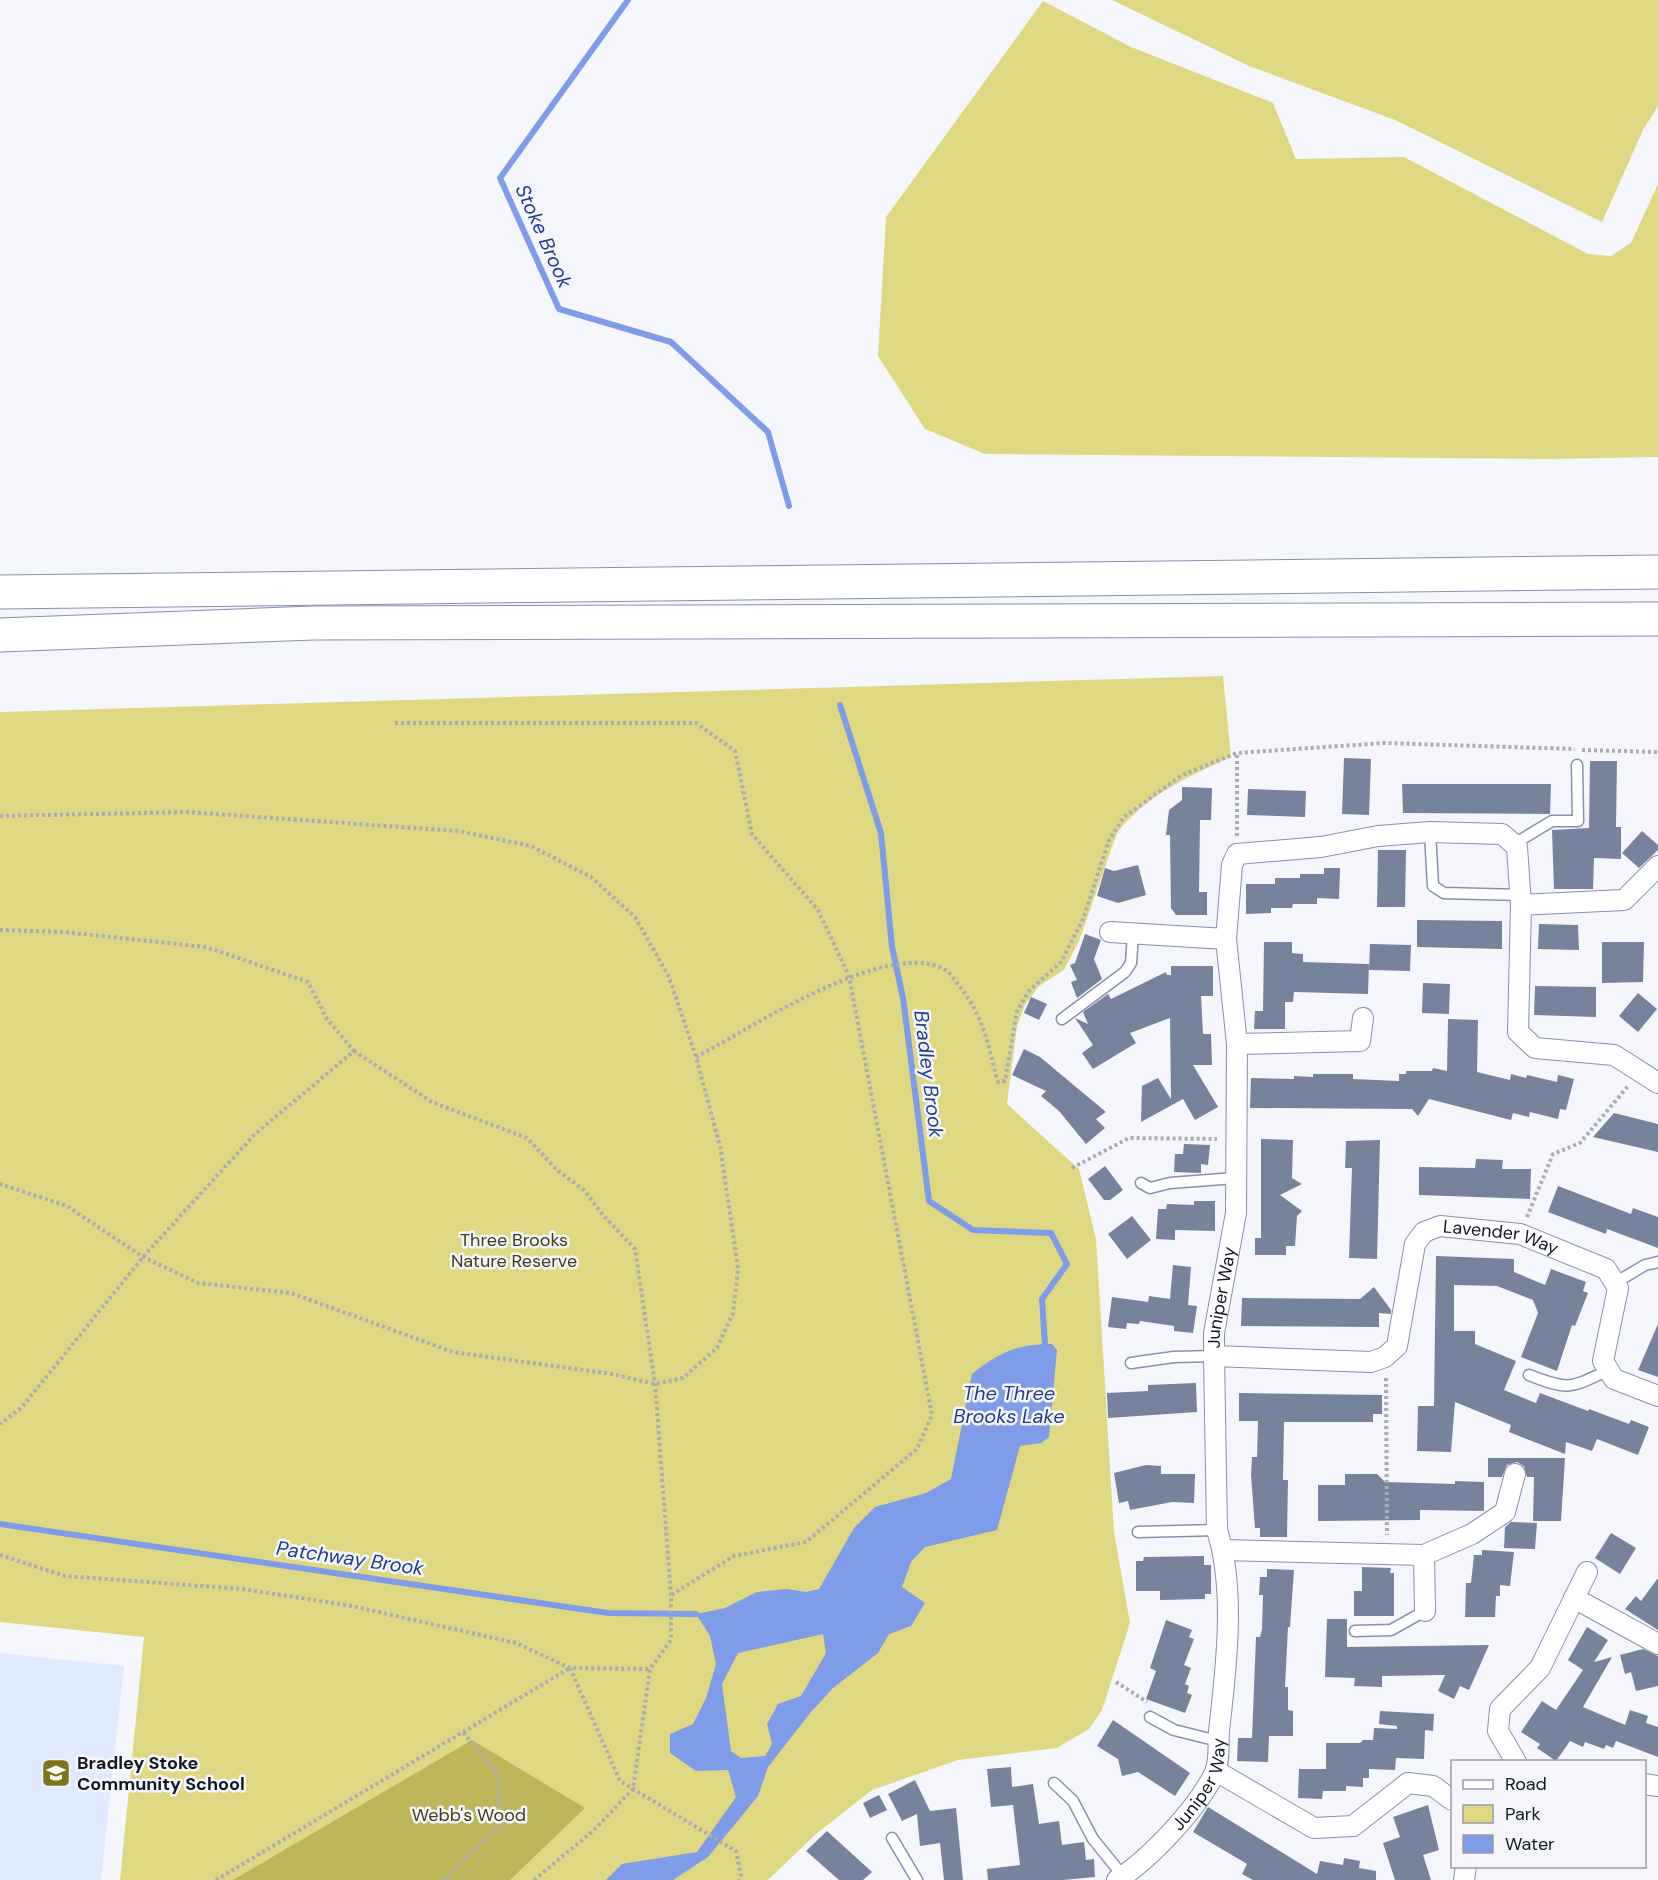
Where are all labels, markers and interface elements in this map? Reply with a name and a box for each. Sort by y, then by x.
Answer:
water label: Stoke Brook [510,180,579,293]
water label: Bradley Brook [908,1009,950,1140]
street label: Lavender Way [1442,1214,1562,1260]
park label: Three Brooks Nature Reserve [451,1228,577,1273]
street label: Juniper Way [1202,1245,1242,1349]
water label: The Three Brooks Lake [953,1380,1065,1429]
water label: Patchway Brook [275,1535,426,1581]
street label: Juniper Way [1166,1738,1231,1836]
place label: Bradley Stoke Community School [77,1751,245,1796]
school or university icon: Bradley Stoke Community School [40,1757,72,1789]
legend [1451,1760,1646,1868]
text: Road [1505,1772,1547,1796]
text: Park [1505,1802,1541,1826]
park label: Webb's Wood [412,1803,526,1827]
text: Water [1505,1832,1555,1856]

